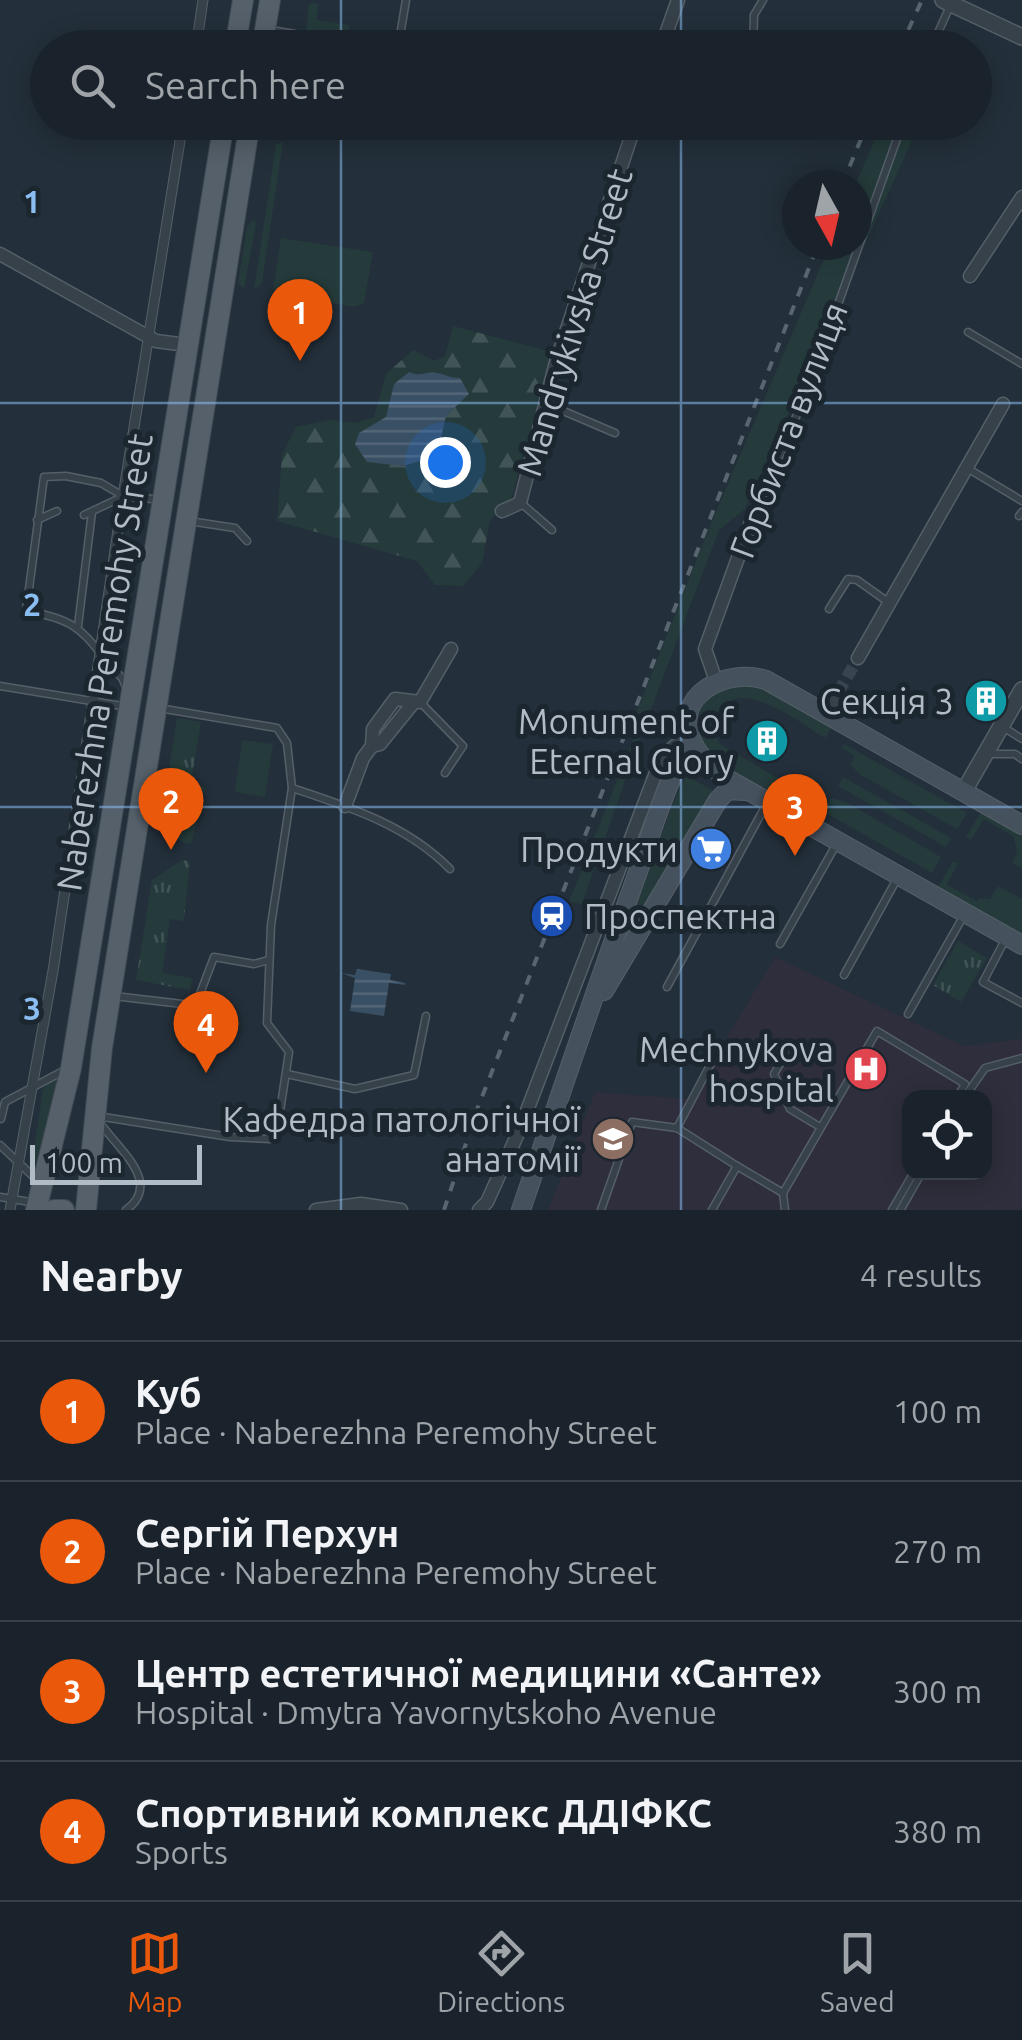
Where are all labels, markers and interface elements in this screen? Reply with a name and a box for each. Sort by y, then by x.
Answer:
search box [30,30,992,140]
icon: search [65,58,120,113]
text: Search here [145,64,346,106]
street label: Mandrykivska Street [508,163,640,481]
north arrow [782,170,872,260]
text: 1 [23,183,41,219]
pin: 1 [268,278,332,361]
street label: Горбиста вулиця [721,297,855,563]
street label: Naberezhna Peremohy Street [48,430,160,893]
your location [420,437,471,488]
text: 2 [23,586,41,622]
building icon: Секція 3 [963,678,1009,724]
place label: Секція 3 [820,681,954,721]
place label: Monument of Eternal Glory [518,701,735,781]
building icon: Monument of Eternal Glory [744,718,790,764]
pin: 2 [138,768,204,850]
pin: 3 [762,774,828,856]
supermarket icon: Продукти [688,826,734,872]
place label: Продукти [520,829,678,869]
station icon: Проспектна [529,893,575,939]
place label: Проспектна [584,896,777,936]
text: 3 [23,990,41,1026]
pin: 4 [174,990,238,1073]
place label: Mechnykova hospital [639,1029,834,1109]
hospital icon: Mechnykova hospital [843,1046,889,1092]
map controls [902,1090,992,1180]
button: locate [902,1090,992,1180]
place label: Кафедра патологічної анатомії [222,1099,581,1179]
school or university icon: Кафедра патологічної анатомії [590,1116,636,1162]
scale bar [30,1140,202,1184]
text: 100 m [45,1147,123,1178]
text: Nearby [40,1252,183,1299]
text: 4 results [860,1257,982,1293]
text: Куб [135,1372,202,1414]
text: 1 [63,1393,82,1429]
text: 100 m [893,1393,982,1429]
text: Place · Naberezhna Peremohy Street [135,1414,657,1450]
text: Сергій Перхун [135,1512,399,1554]
text: 2 [63,1533,82,1569]
text: 270 m [893,1533,982,1569]
text: Place · Naberezhna Peremohy Street [135,1554,657,1590]
text: Центр естетичної медицини «Санте» [135,1652,822,1694]
text: 3 [63,1673,82,1709]
text: 300 m [893,1673,982,1709]
text: Hospital · Dmytra Yavornytskoho Avenue [135,1694,717,1730]
text: Спортивний комплекс ДДІФКС [135,1792,712,1834]
text: 4 [63,1813,82,1849]
text: 380 m [893,1813,982,1849]
text: Sports [135,1834,228,1870]
tab: Map [127,1926,183,2017]
tab: Directions [437,1926,565,2017]
tab: Saved [820,1926,895,2017]

